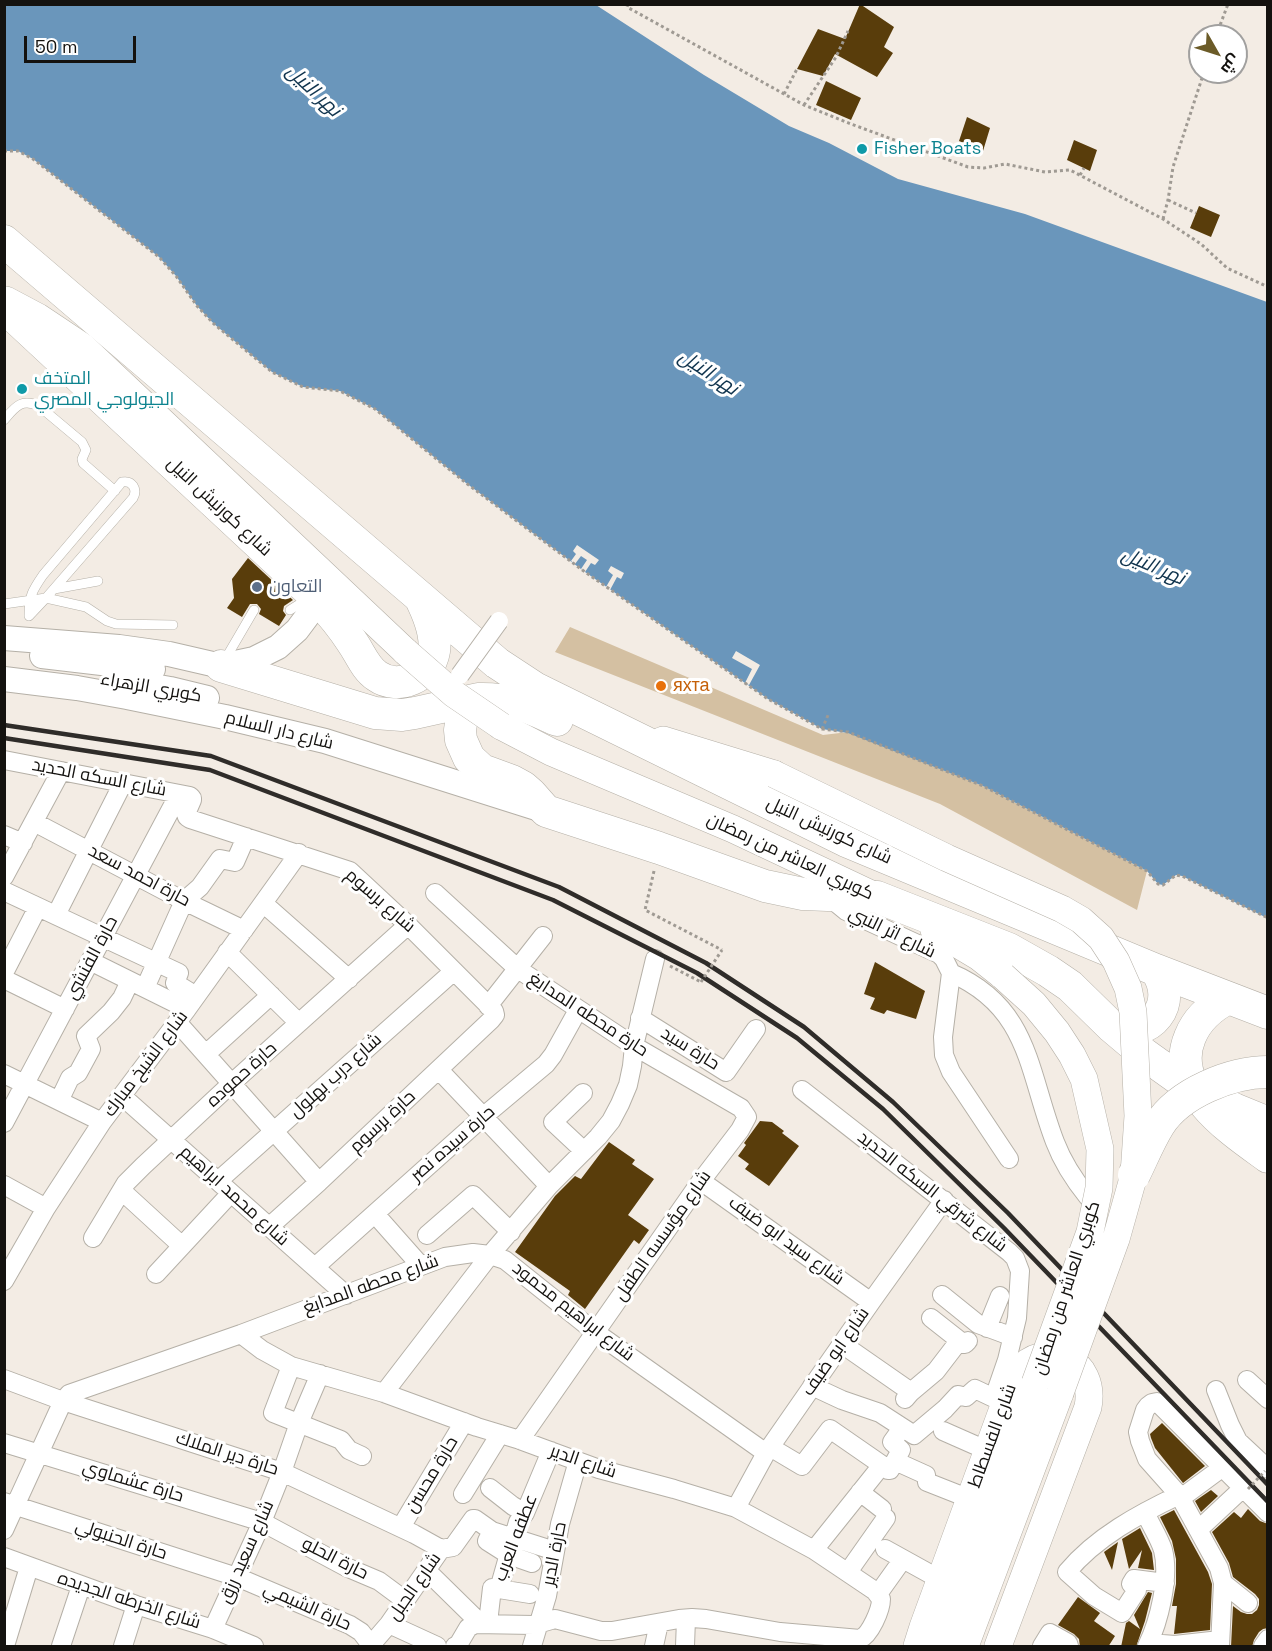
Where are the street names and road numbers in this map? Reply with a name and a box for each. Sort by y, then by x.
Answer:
street label: شارع كورنيش النيل [162,453,276,561]
street label: كوبري الزهراء [99,668,203,708]
street label: شارع دار السلام [223,707,335,755]
street label: شارع السكه الحديد [30,754,168,802]
street label: شارع كورنيش النيل [763,792,895,870]
street label: كوبري العاشر من رمضان [703,809,877,905]
street label: حارة احمد سعد [84,840,194,912]
street label: شارع برسوم [340,865,420,937]
street label: شارع اثر النبي [845,903,939,963]
street label: حارة الفنشي [61,913,123,1003]
street label: حارة محطه المدابغ [524,968,652,1062]
street label: شارع الشيخ مبارك [99,1007,193,1121]
street label: حارة سيد [657,1023,723,1075]
street label: شارع درب بهلول [286,1029,386,1123]
street label: حارة حموده [202,1038,282,1112]
street label: حارة برسوم [346,1086,420,1158]
street label: حارة سيده نصر [406,1101,500,1187]
street label: شارع شرقي السكه الحديد [853,1127,1011,1257]
street label: شارع محمد ابراهيم [175,1141,293,1251]
street label: شارع مؤسسه الطفل [610,1167,716,1305]
street label: شارع سيد ابو ضيف [724,1192,848,1290]
street label: كوبري العاشر من رمضان [1029,1198,1105,1378]
street label: شارع محطه المدابغ [300,1250,442,1320]
street label: شارع ابراهيم محمود [508,1258,638,1366]
street label: شارع ابو ضيف [798,1304,874,1400]
street label: شارع الفسطاط [964,1381,1022,1491]
street label: حارة دير الملاك [173,1427,281,1481]
street label: حارة محسن [401,1433,463,1517]
street label: شارع الدير [547,1441,619,1483]
street label: حارة عشماوي [80,1456,186,1508]
street label: عطفه العرب [490,1491,542,1585]
street label: شارع سعيد رزق [215,1497,279,1607]
street label: حارة الحنبولي [72,1515,170,1565]
street label: حارة الدير [538,1520,572,1588]
street label: حارة الحلو [298,1533,372,1585]
street label: شارع الجبل [384,1549,446,1625]
street label: شارع الخرطه الجديده [55,1568,203,1634]
street label: حارة الشيمي [260,1578,354,1636]

